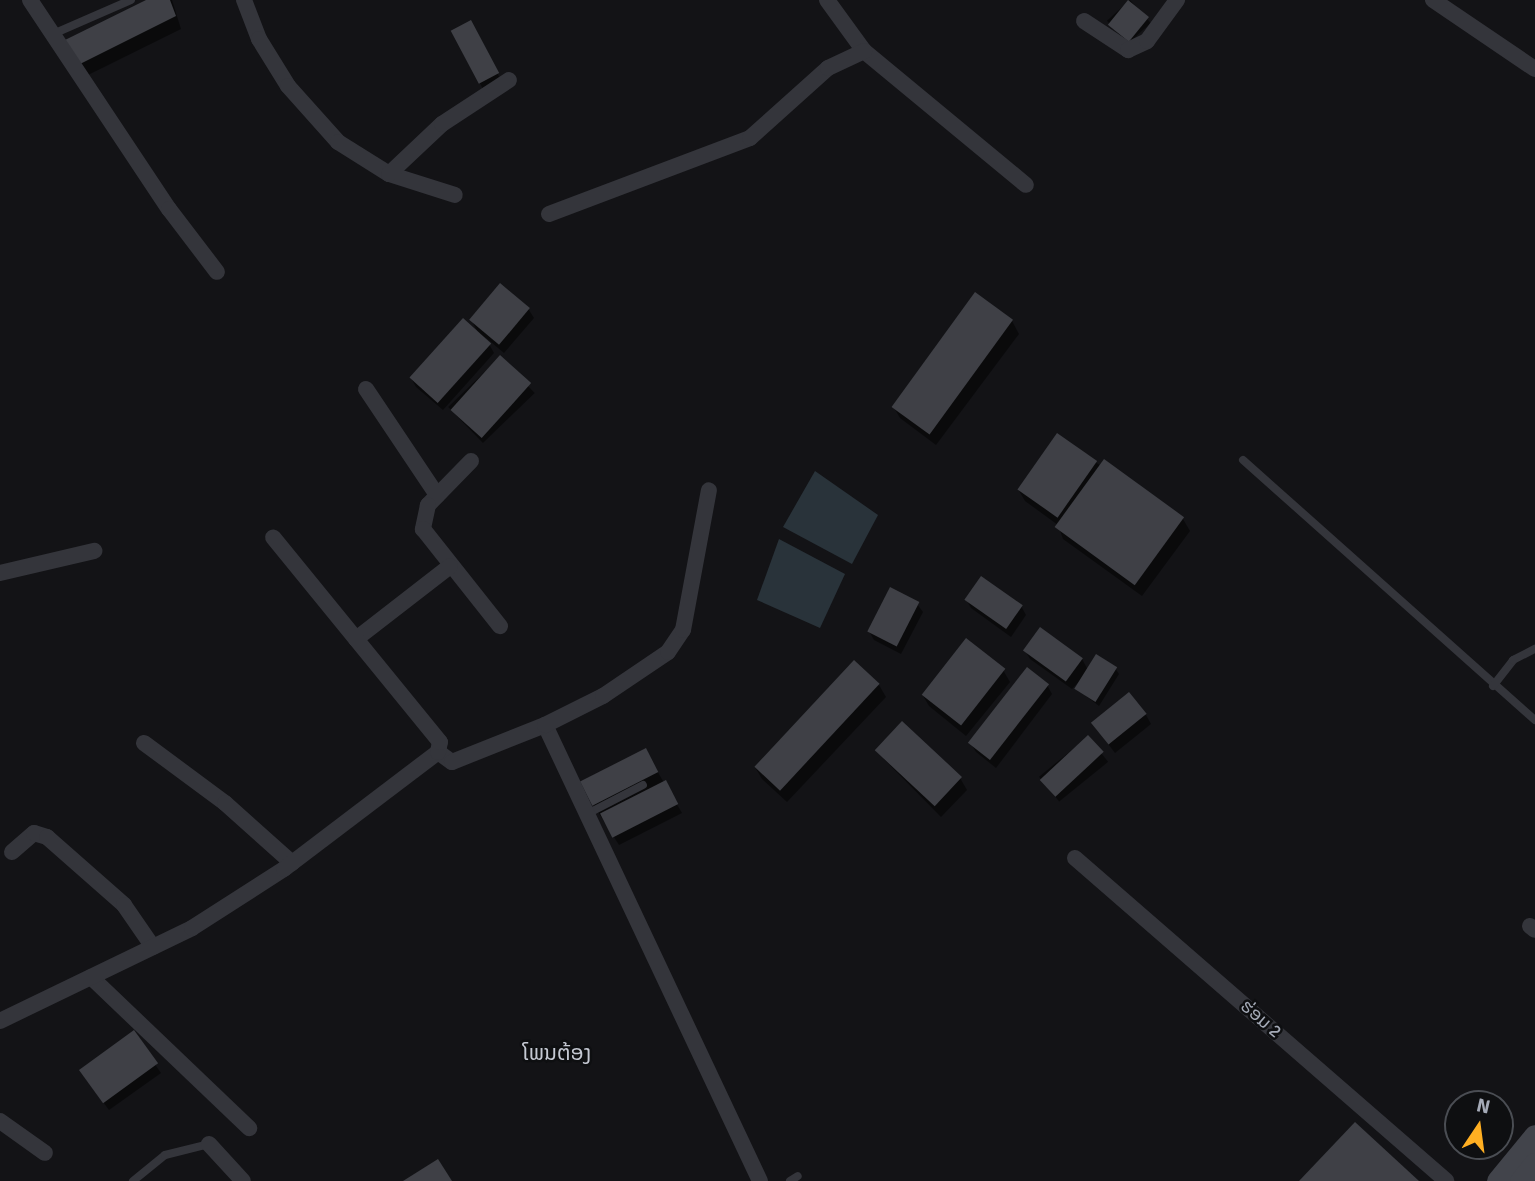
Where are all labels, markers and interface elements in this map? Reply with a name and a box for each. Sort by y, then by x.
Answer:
street label: ຮ່ອມ 2 [1236,995,1286,1043]
district label: ໂພນຕ້ອງ [523,1040,591,1066]
north arrow [1444,1090,1514,1160]
text: N [1474,1093,1492,1120]

